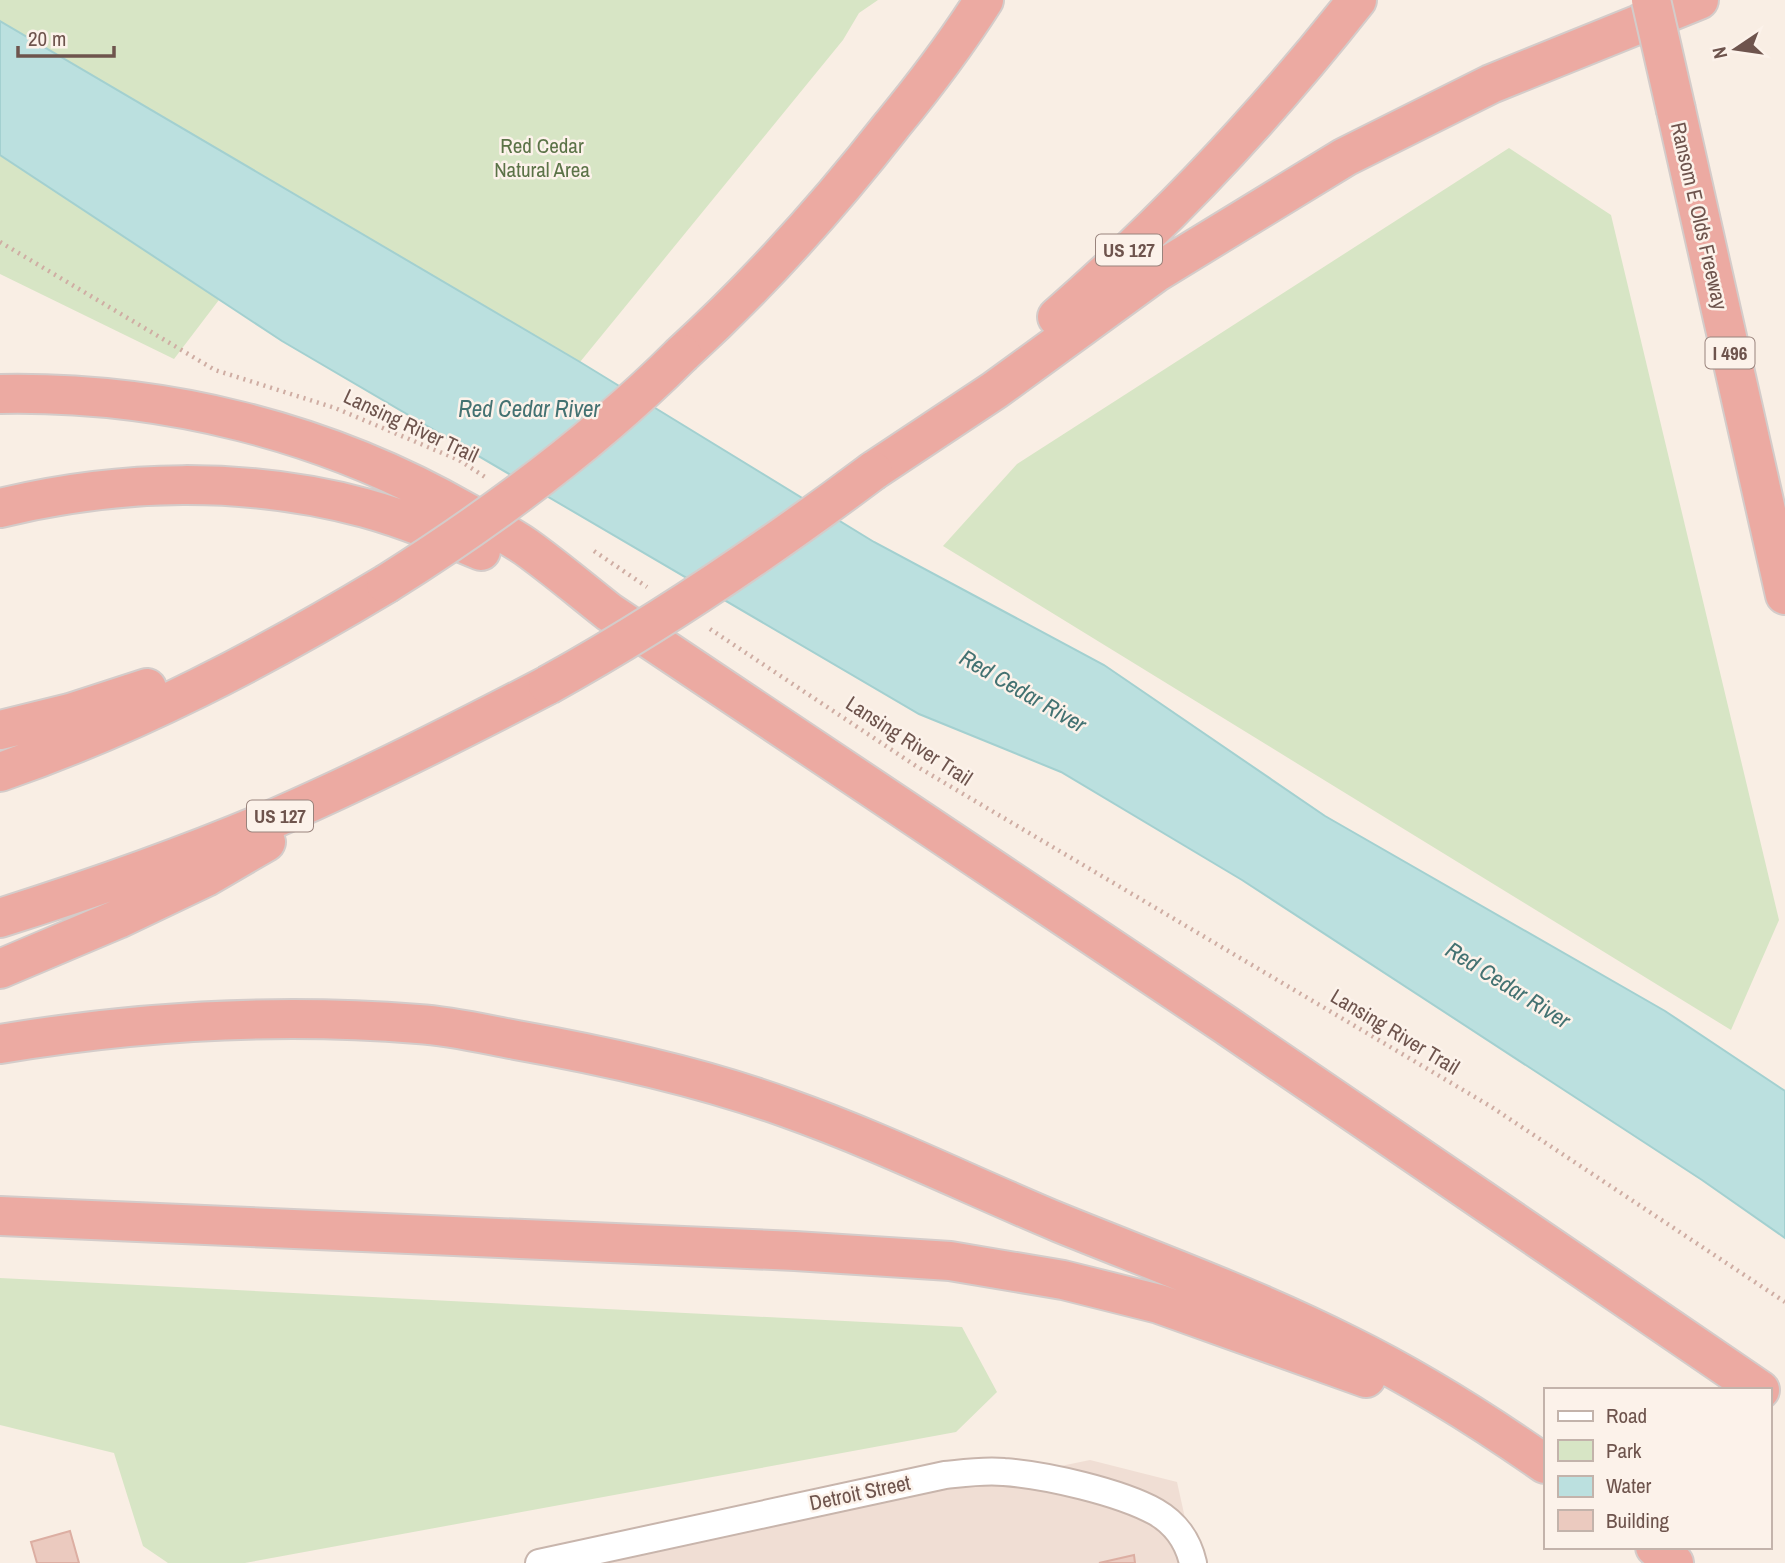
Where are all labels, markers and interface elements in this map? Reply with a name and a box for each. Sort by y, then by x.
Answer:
scale bar [18,14,114,58]
north arrow [1701,14,1771,84]
text: 20 m [28,24,66,53]
text: N [1706,44,1733,61]
street label: Ransom E Olds Freeway [1664,119,1735,313]
park label: Red Cedar Natural Area [494,131,590,184]
road number: US 127 [1096,234,1162,266]
road number: I 496 [1706,338,1754,368]
street label: Lansing River Trail [339,382,483,469]
water label: Red Cedar River [458,393,600,424]
water label: Red Cedar River [954,642,1093,740]
street label: Lansing River Trail [840,689,978,792]
road number: US 127 [247,800,313,832]
water label: Red Cedar River [1440,934,1577,1036]
street label: Lansing River Trail [1325,982,1465,1081]
legend [1544,1388,1771,1549]
text: Road [1606,1401,1647,1430]
text: Park [1606,1436,1642,1465]
street label: Detroit Street [807,1468,913,1517]
text: Water [1606,1471,1652,1500]
text: Building [1606,1506,1670,1535]

